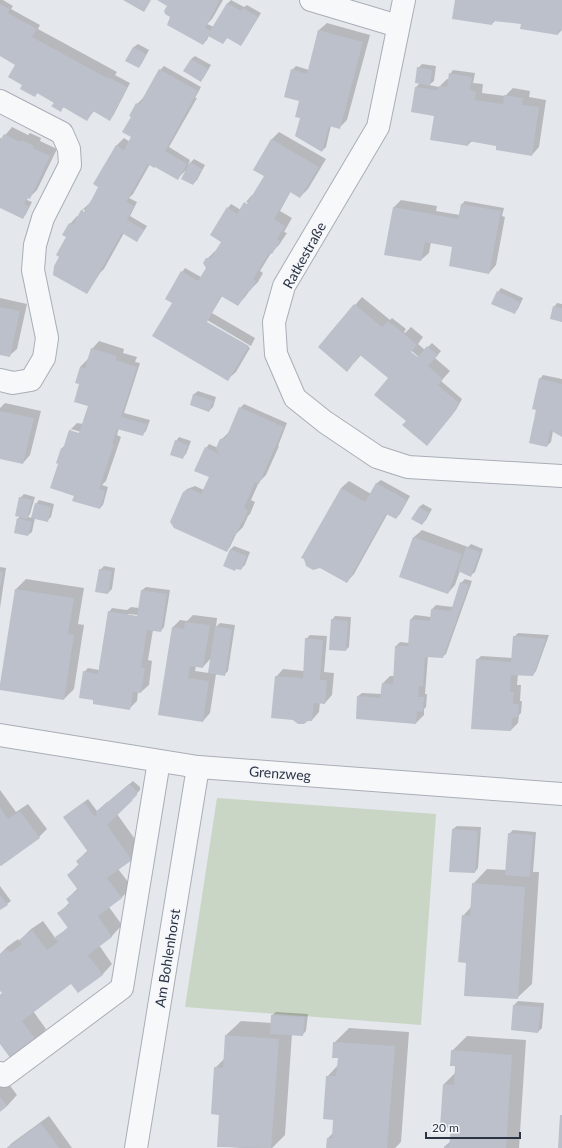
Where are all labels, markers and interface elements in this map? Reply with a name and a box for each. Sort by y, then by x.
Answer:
street label: Ratkestraße [279,219,329,291]
street label: Grenzweg [248,762,312,784]
street label: Am Bohlenhorst [151,907,183,1009]
scale bar [426,1114,520,1140]
text: 20 m [432,1120,459,1135]

